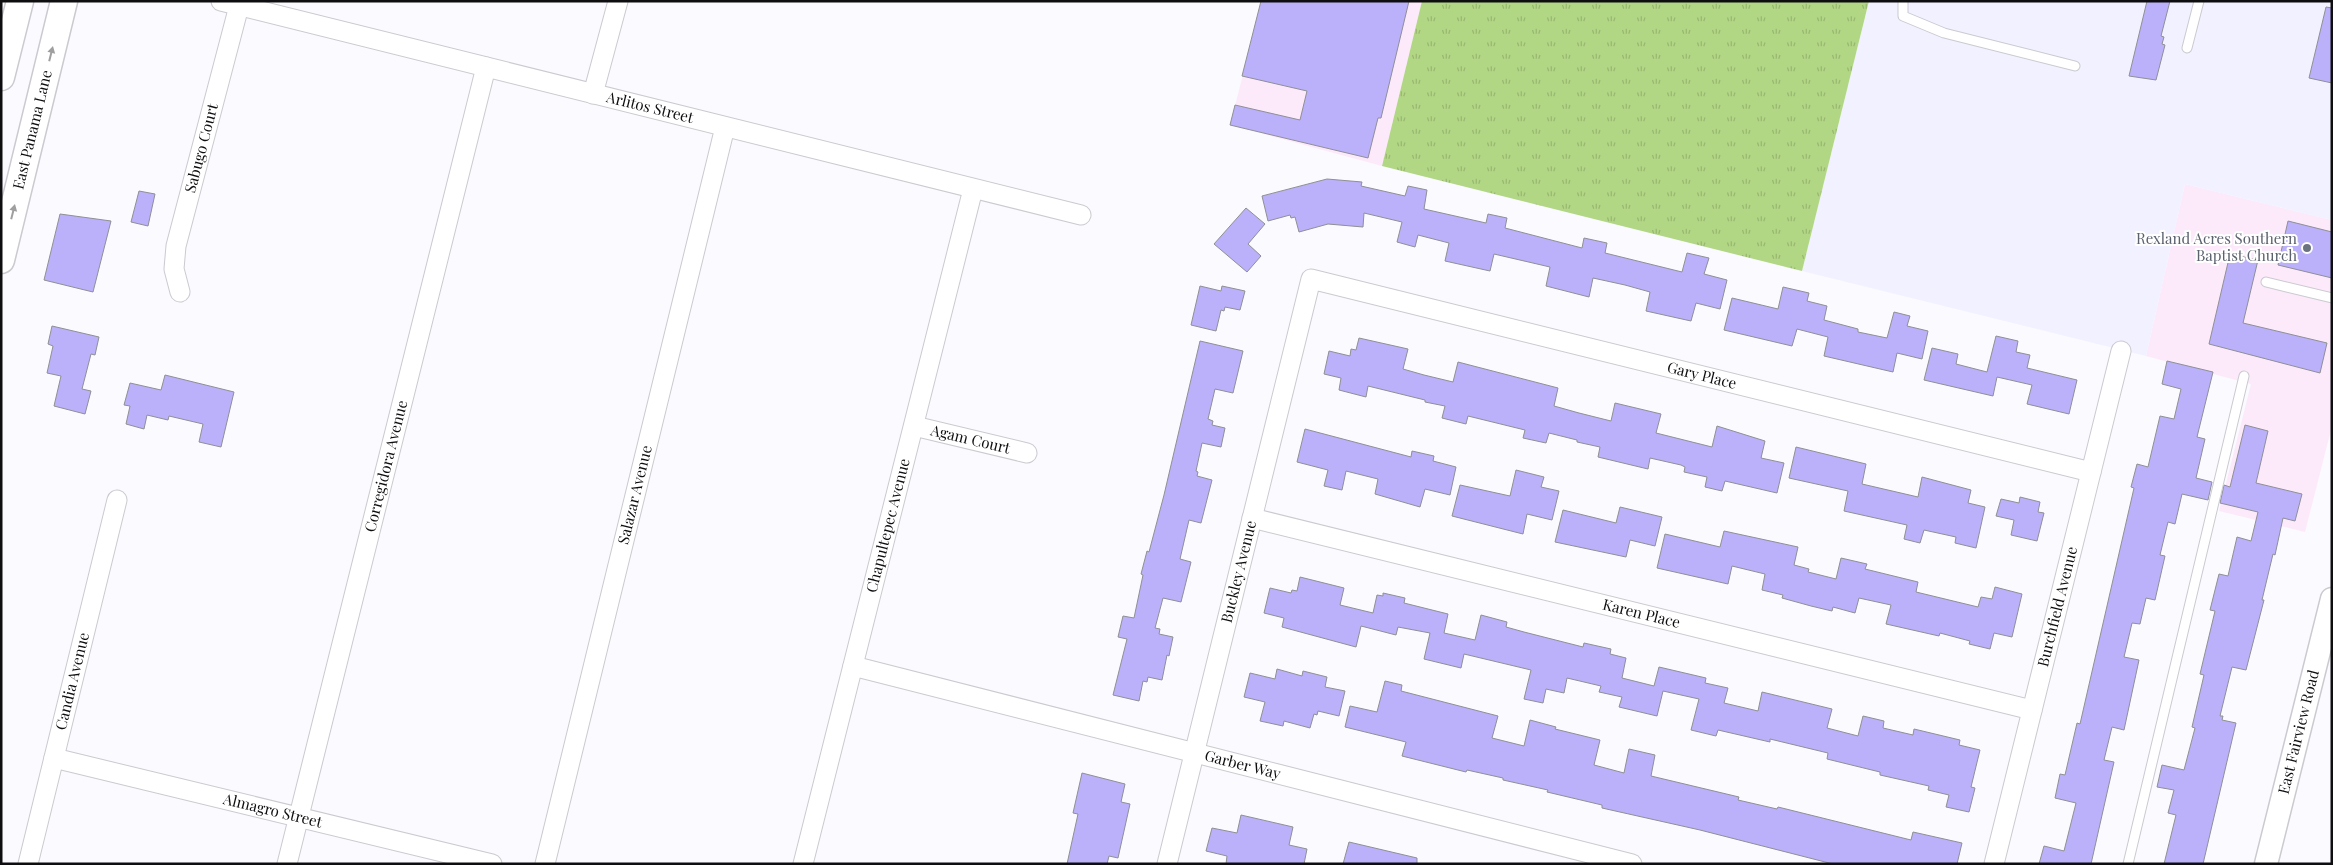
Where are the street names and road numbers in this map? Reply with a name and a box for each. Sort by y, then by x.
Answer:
street label: East Panama Lane [8,68,56,191]
street label: Arlitos Street [604,86,696,127]
street label: Sabugo Court [179,100,222,195]
street label: Gary Place [1665,356,1739,393]
street label: Corregidora Avenue [359,398,411,534]
street label: Agam Court [928,419,1013,458]
street label: Salazar Avenue [612,443,656,546]
street label: Chapultepec Avenue [861,456,914,595]
street label: Buckley Avenue [1216,518,1260,625]
street label: Burchfield Avenue [2032,544,2081,669]
street label: Karen Place [1601,594,1683,632]
street label: Candia Avenue [50,630,93,732]
street label: East Fairview Road [2273,667,2323,796]
street label: Garber Way [1203,745,1283,783]
street label: Almagro Street [220,788,325,832]

